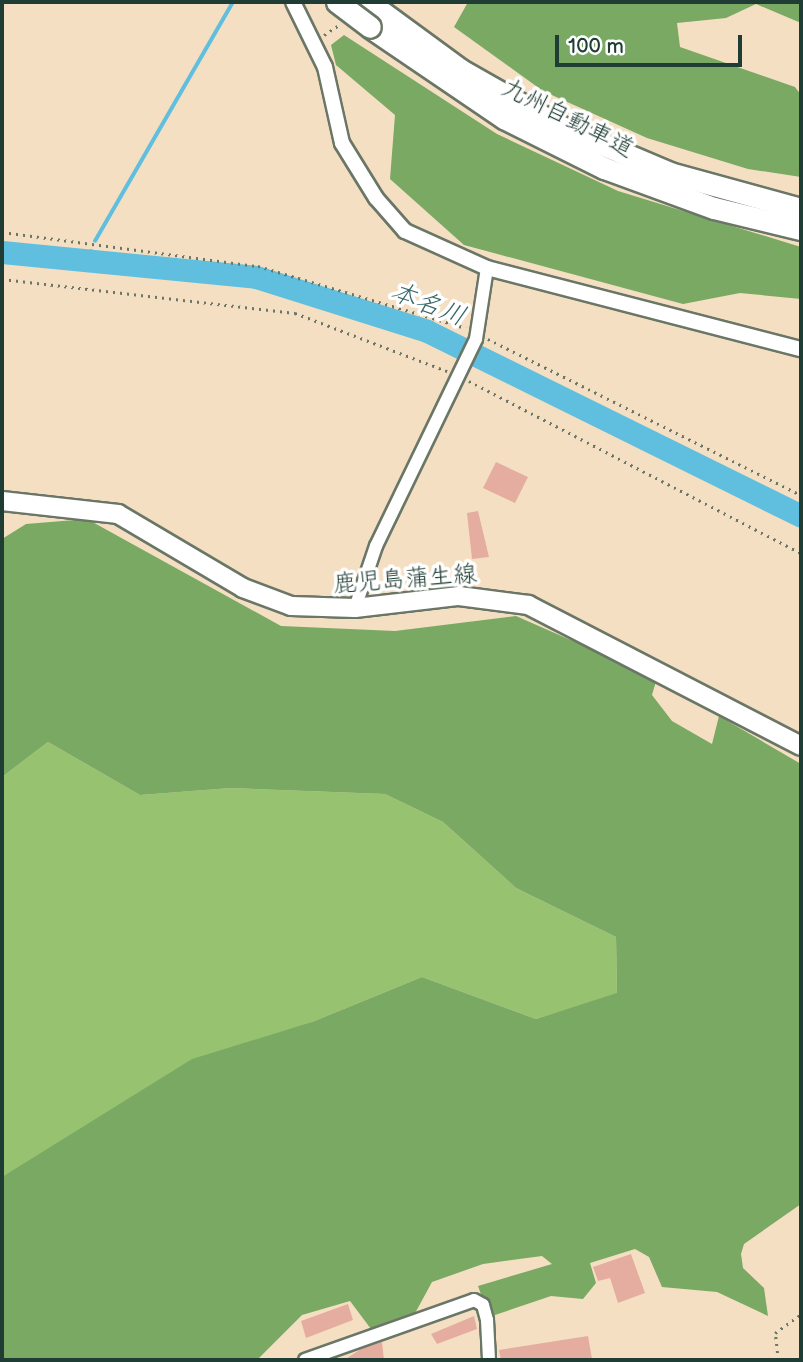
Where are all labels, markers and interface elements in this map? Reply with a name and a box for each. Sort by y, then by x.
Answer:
scale bar [558,21,745,65]
text: 100 m [568,34,624,59]
street label: 九州自動車道 [497,72,639,164]
water label: 本名川 [386,276,470,334]
street label: 鹿児島蒲生線 [332,560,478,598]

